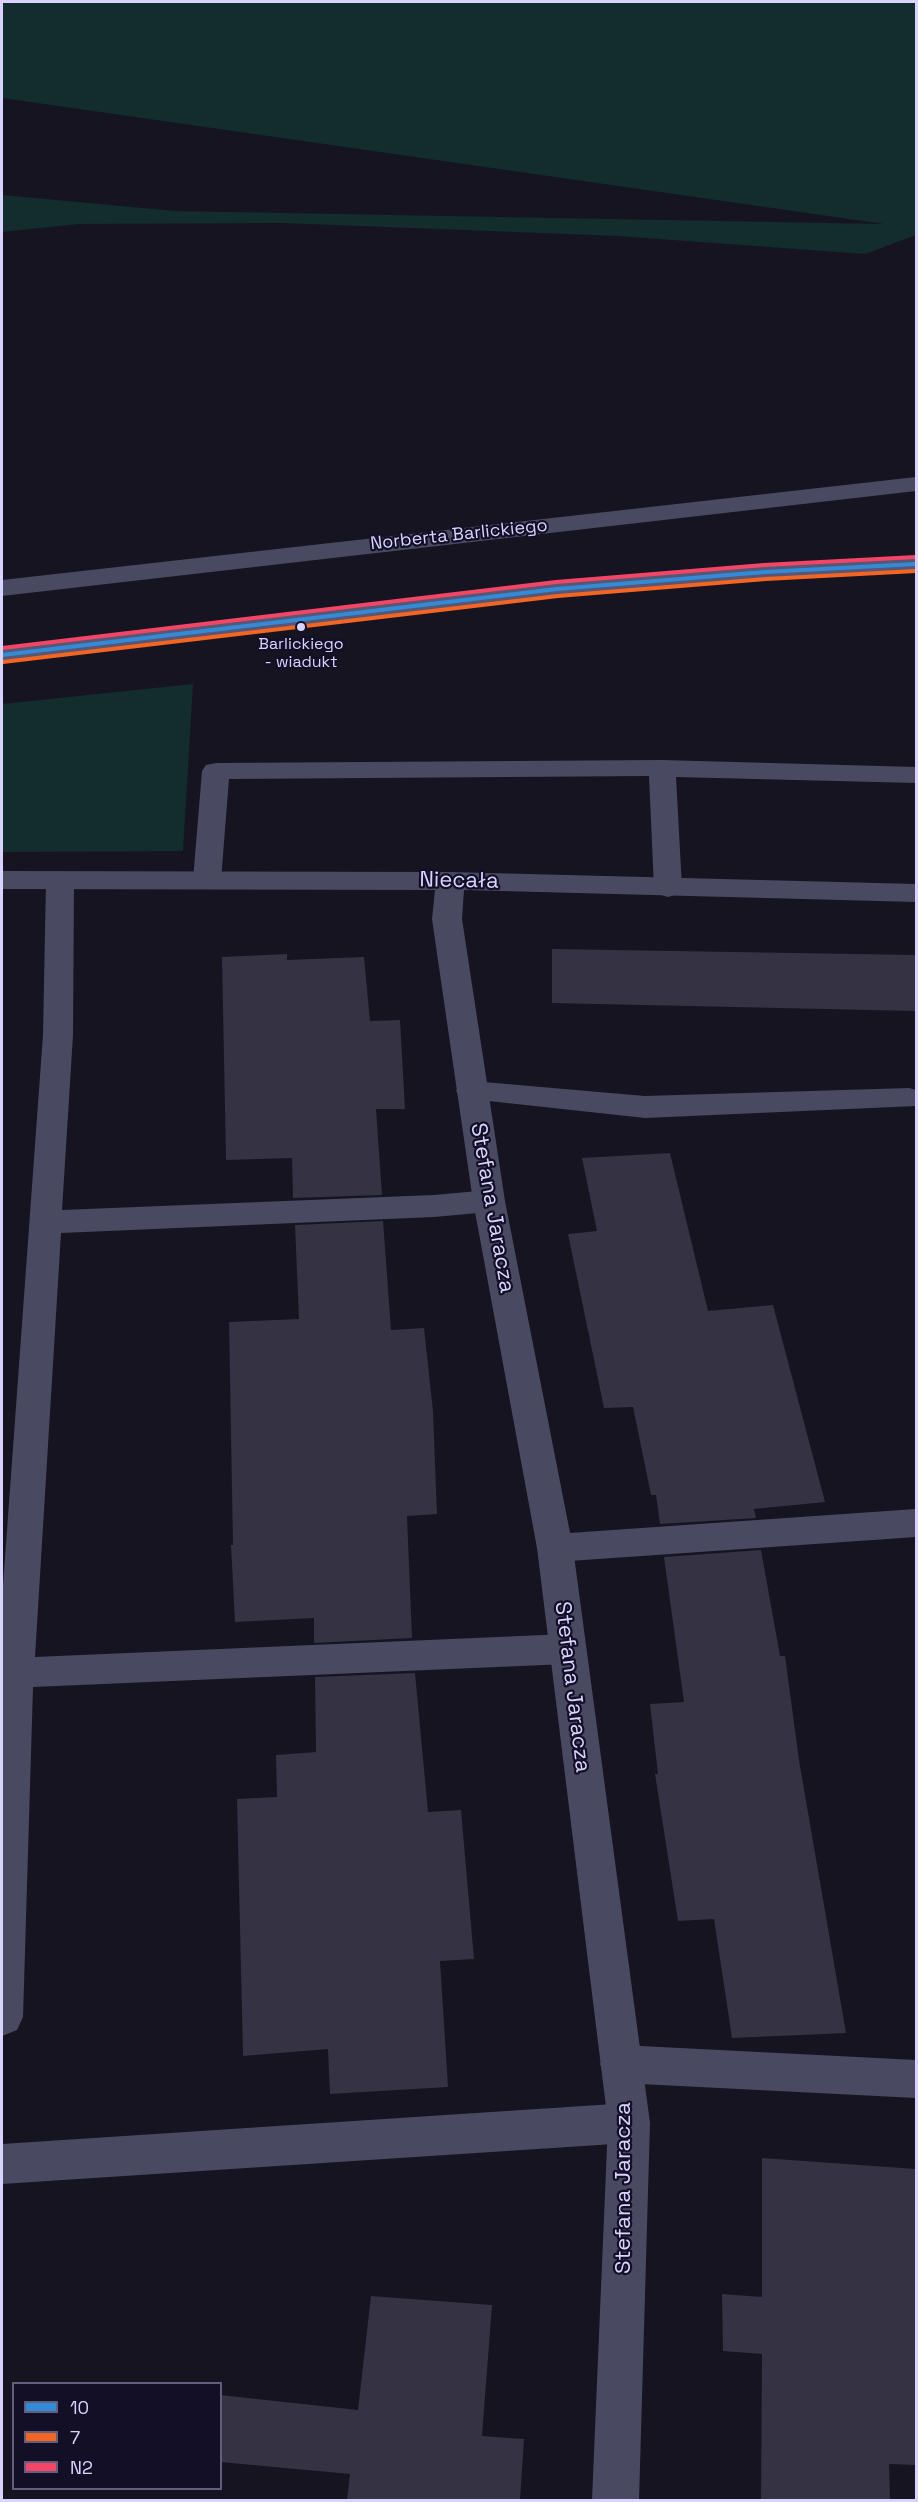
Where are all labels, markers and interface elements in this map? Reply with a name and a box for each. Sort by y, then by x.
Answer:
street label: Norberta Barlickiego [369,515,549,555]
marker: Barlickiego - wiadukt [295,621,307,633]
place label: Barlickiego - wiadukt [258,635,344,673]
street label: Niecała [419,867,499,895]
street label: Stefana Jaracza [464,1121,520,1295]
street label: Stefana Jaracza [548,1600,596,1774]
street label: Stefana Jaracza [611,2102,637,2274]
legend [12,2382,222,2490]
text: 10 [70,2396,89,2419]
text: 7 [70,2426,80,2449]
text: N2 [70,2456,93,2479]

